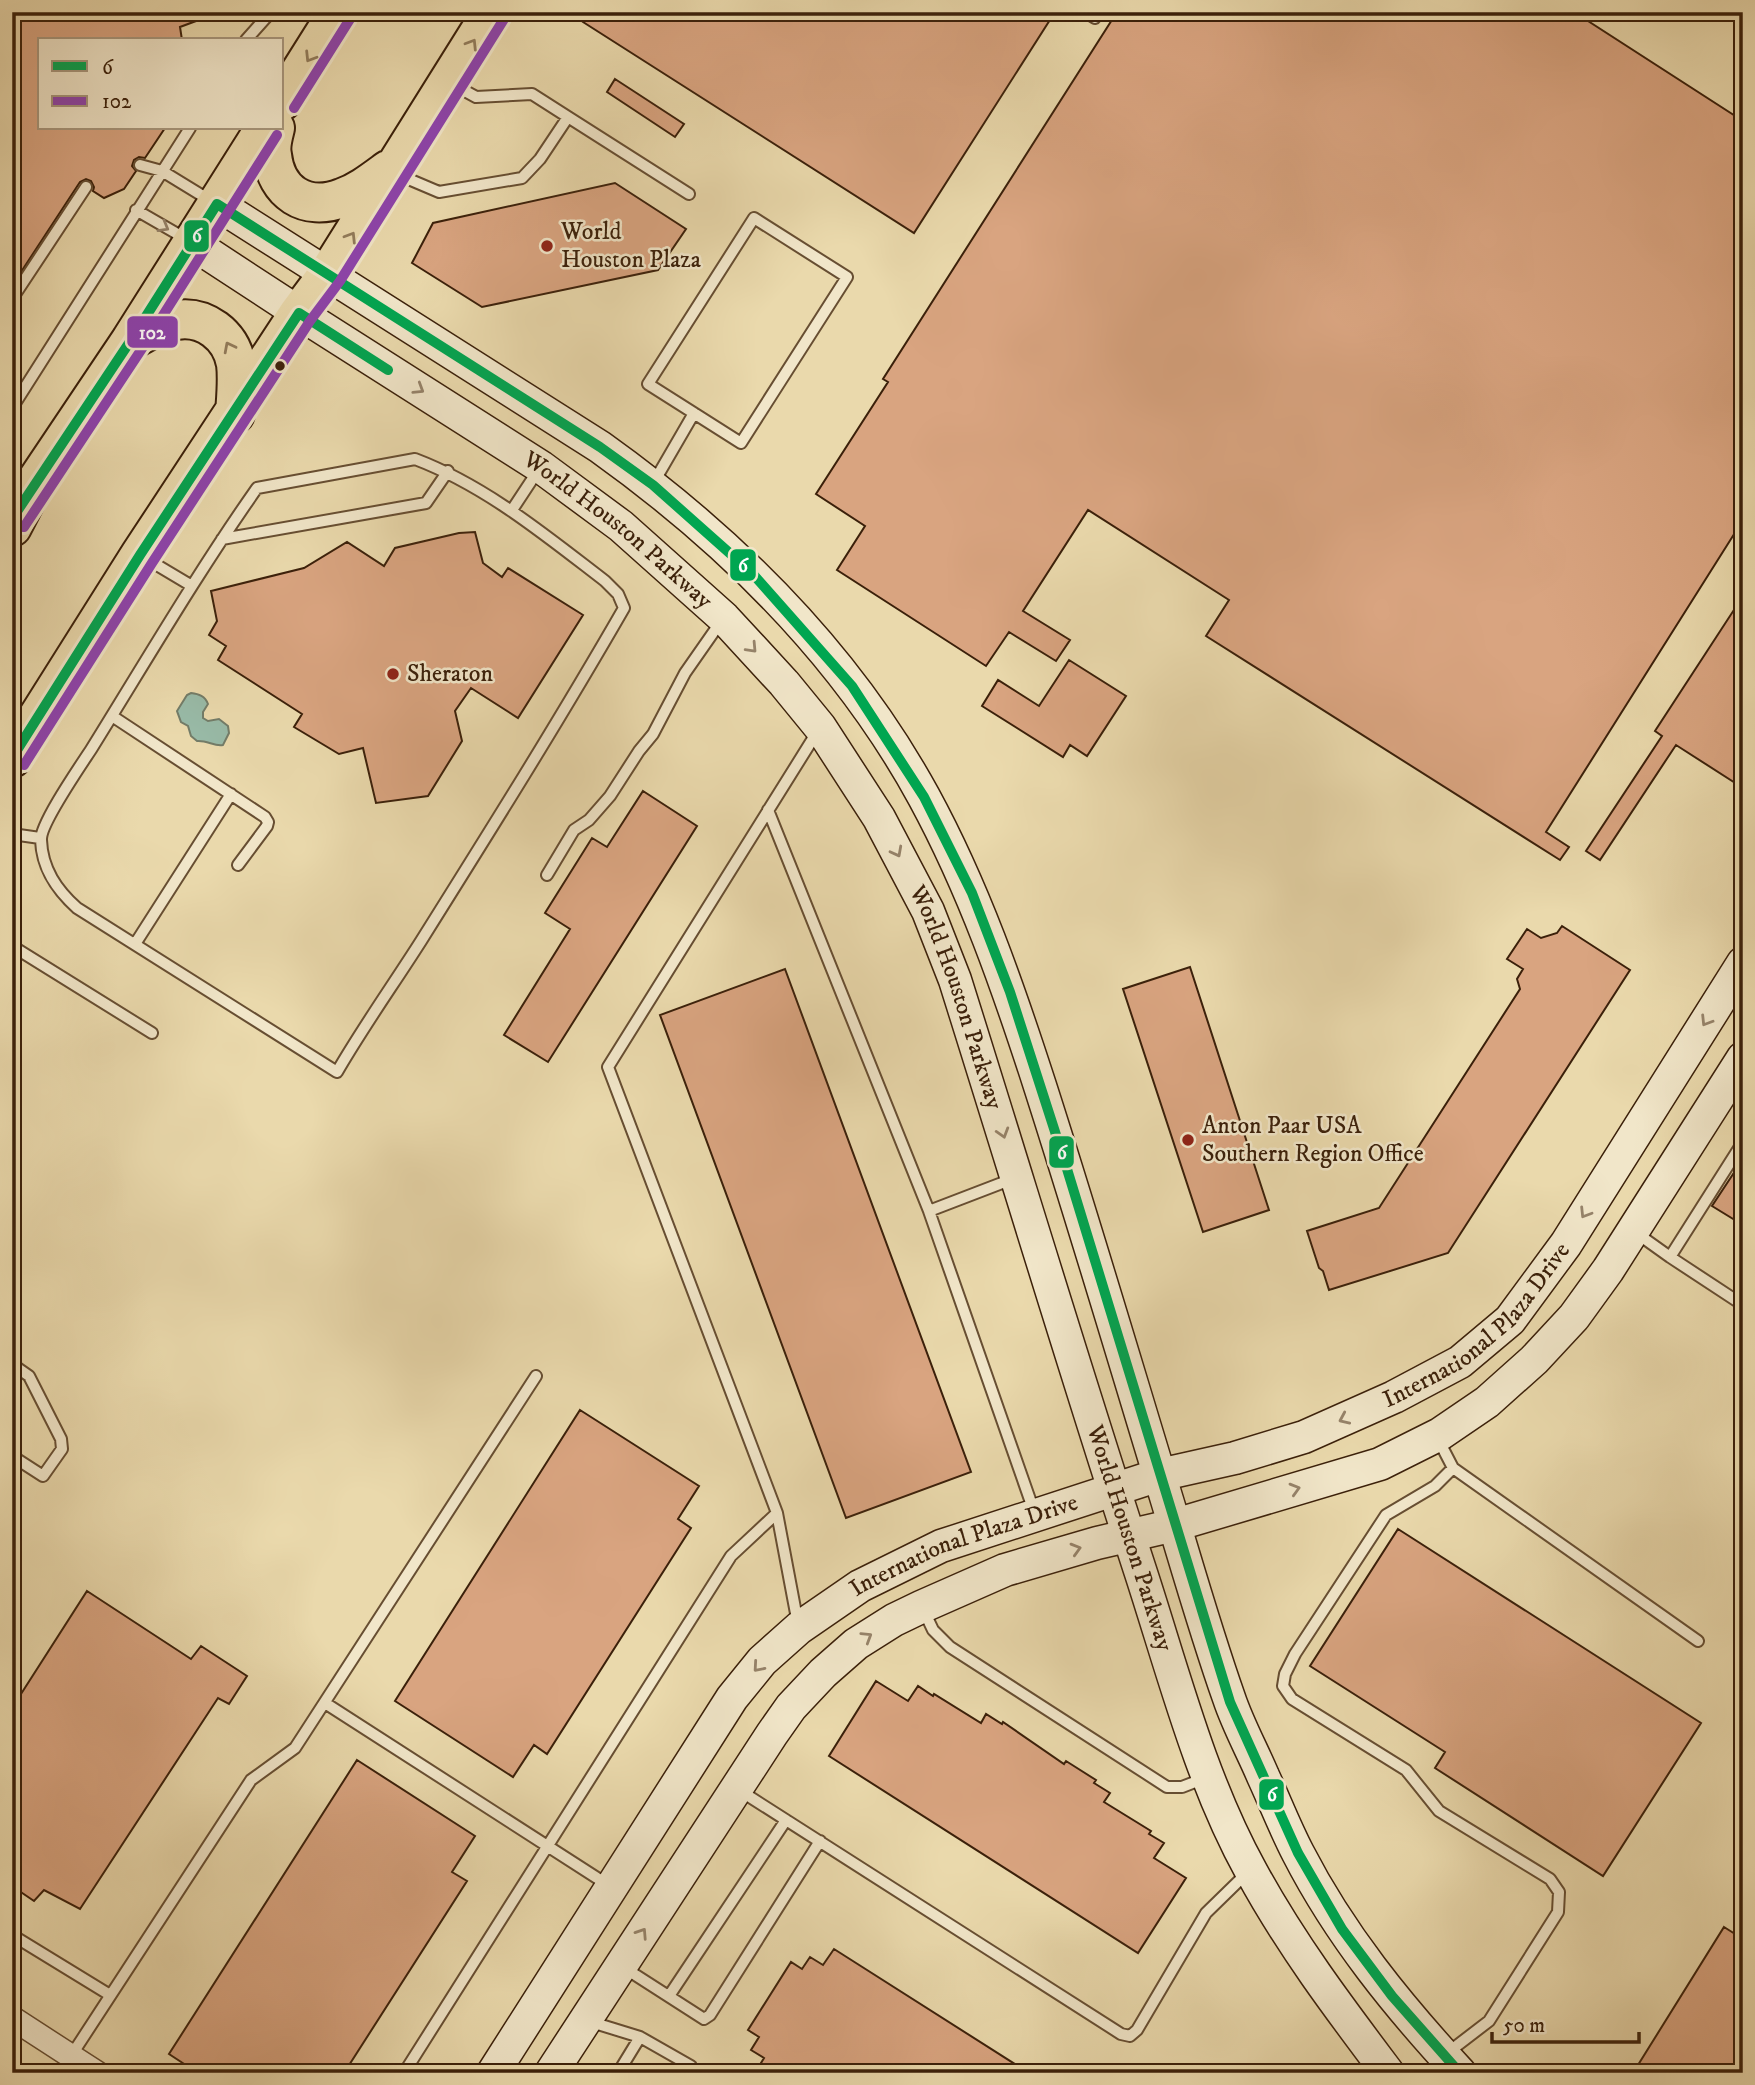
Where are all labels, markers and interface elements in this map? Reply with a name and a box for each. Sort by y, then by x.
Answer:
legend [38,38,284,130]
one-way arrow [464,39,477,52]
one-way arrow [306,49,319,62]
text: 6 [102,55,114,81]
text: 102 [102,89,132,115]
place label: World Houston Plaza [560,217,702,275]
one-way arrow [157,218,170,231]
line badge: 6 [183,219,210,253]
text: 6 [192,225,203,248]
one-way arrow [342,231,355,244]
marker: World Houston Plaza [539,238,555,254]
line badge: 102 [126,315,179,349]
text: 102 [139,322,166,345]
one-way arrow [223,342,237,355]
unlabelled marker [273,359,287,373]
one-way arrow [411,381,424,394]
street label: World Houston Parkway [517,444,719,616]
line badge: 6 [729,548,757,582]
text: 6 [738,555,749,578]
one-way arrow [743,640,756,653]
place label: Sheraton [407,659,494,689]
marker: Sheraton [385,666,401,682]
one-way arrow [889,845,903,858]
street label: World Houston Parkway [902,879,1010,1113]
one-way arrow [1702,1013,1715,1026]
place label: Anton Paar USA Southern Region Office [1202,1111,1424,1169]
one-way arrow [995,1127,1010,1139]
marker: Anton Paar USA Southern Region Office [1180,1132,1196,1148]
line badge: 6 [1048,1135,1075,1169]
text: 6 [1057,1142,1068,1165]
one-way arrow [1580,1205,1593,1218]
street label: International Plaza Drive [1378,1237,1577,1415]
one-way arrow [1339,1411,1351,1425]
street label: World Houston Parkway [1079,1421,1180,1655]
one-way arrow [1289,1483,1301,1498]
street label: International Plaza Drive [844,1487,1082,1604]
one-way arrow [1069,1543,1081,1558]
one-way arrow [859,1632,872,1645]
one-way arrow [754,1659,766,1672]
line badge: 6 [1258,1778,1285,1811]
text: 6 [1267,1784,1278,1807]
one-way arrow [633,1928,646,1941]
scale bar [1492,2001,1640,2045]
text: 50 m [1503,2013,1545,2039]

